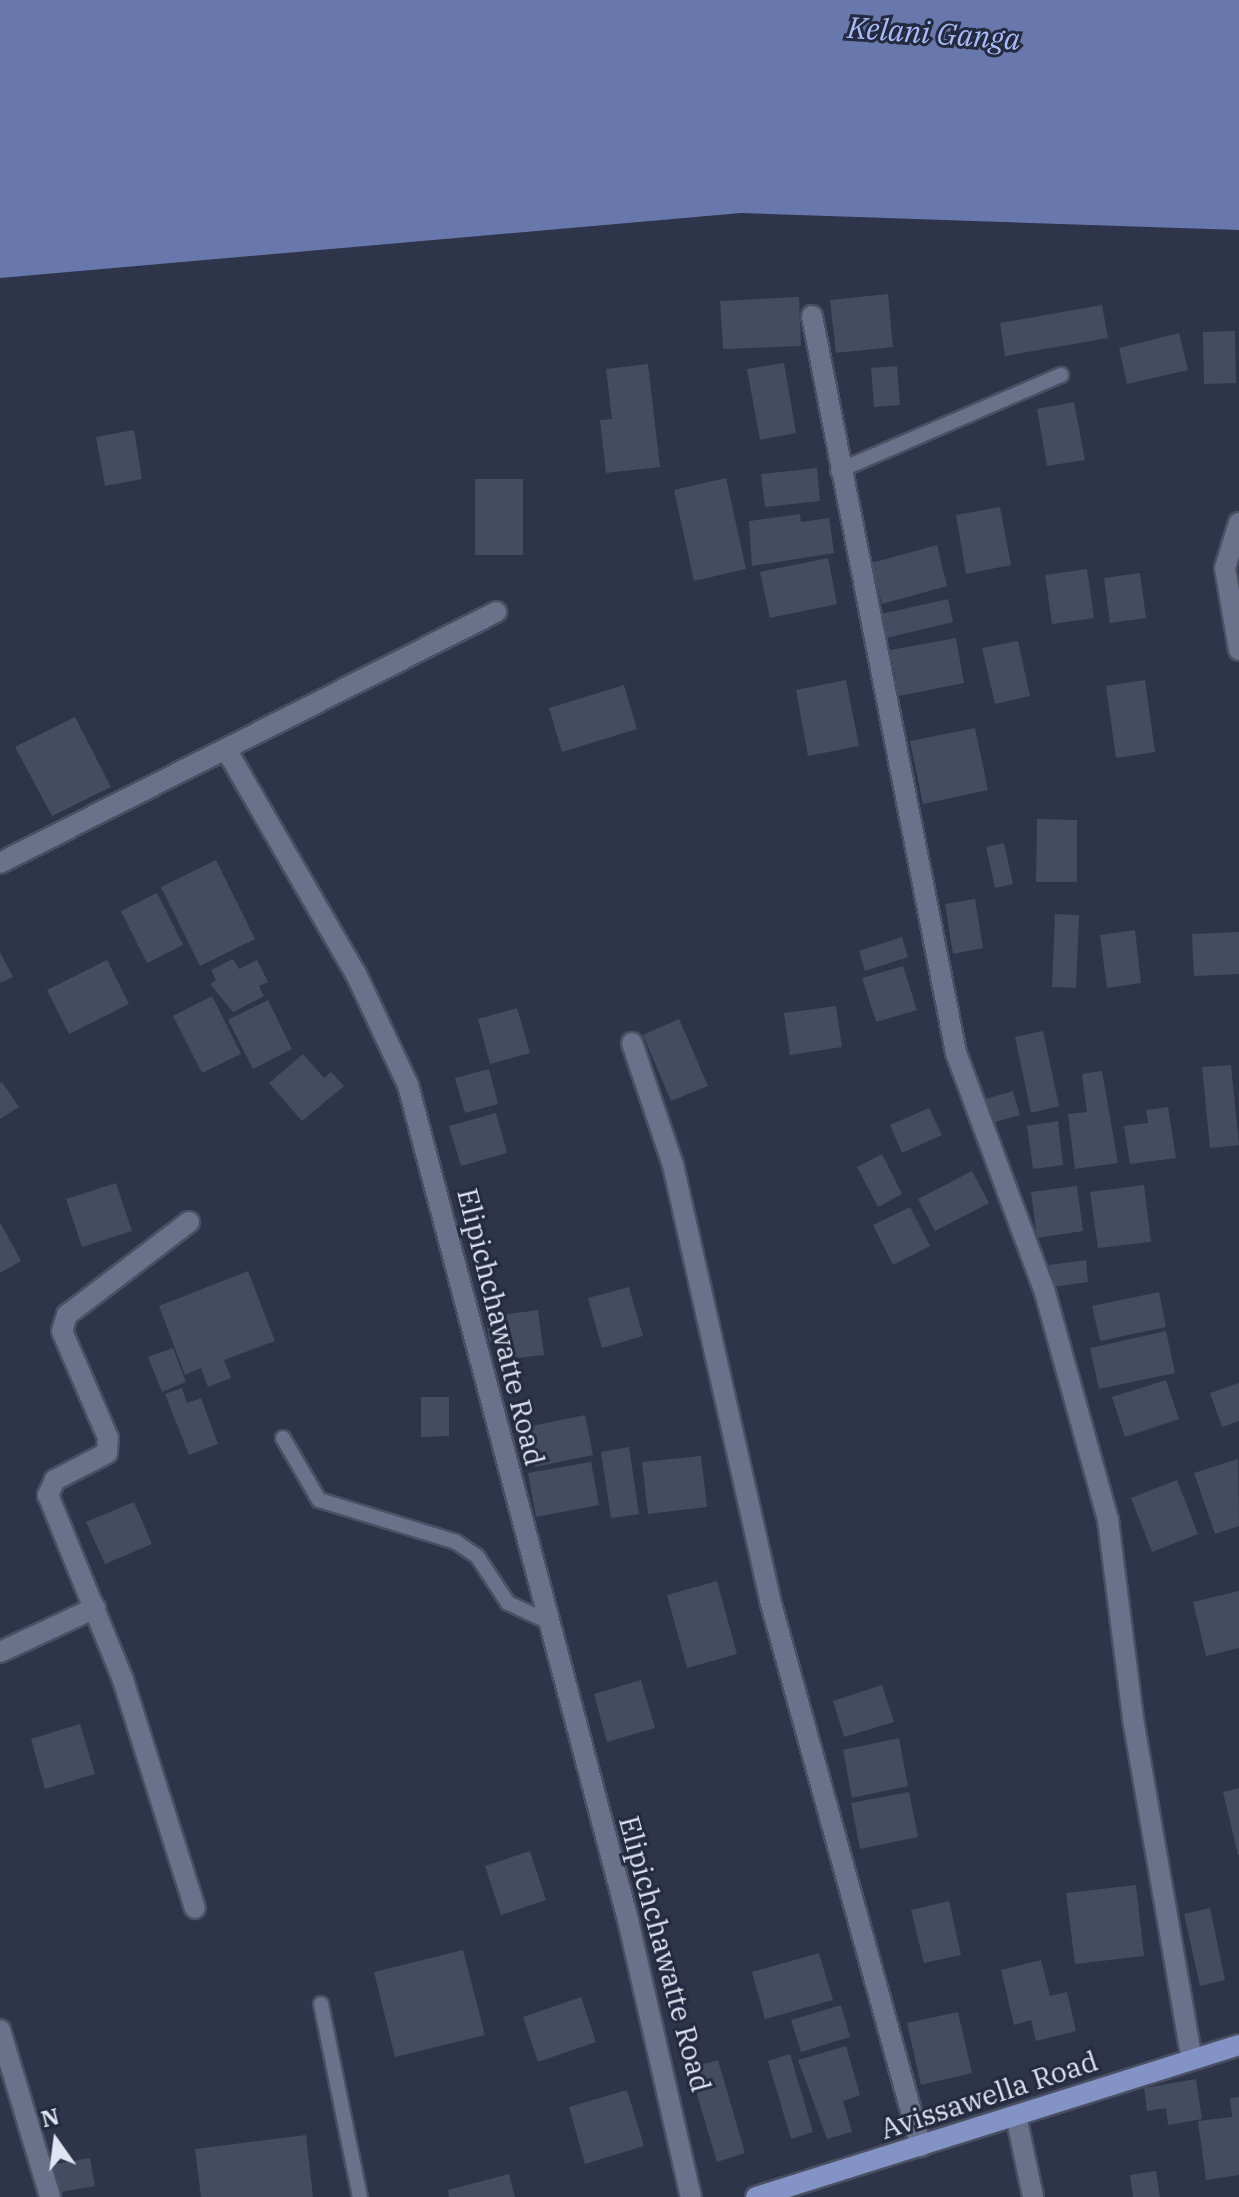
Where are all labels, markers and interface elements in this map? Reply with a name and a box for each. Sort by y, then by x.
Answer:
water label: Kelani Ganga [846,9,1022,57]
street label: Elipichchawatte Road [450,1185,552,1469]
street label: Elipichchawatte Road [612,1812,718,2096]
street label: Avissawella Road [876,2044,1102,2146]
north arrow [16,2101,96,2181]
text: N [38,2101,62,2133]

